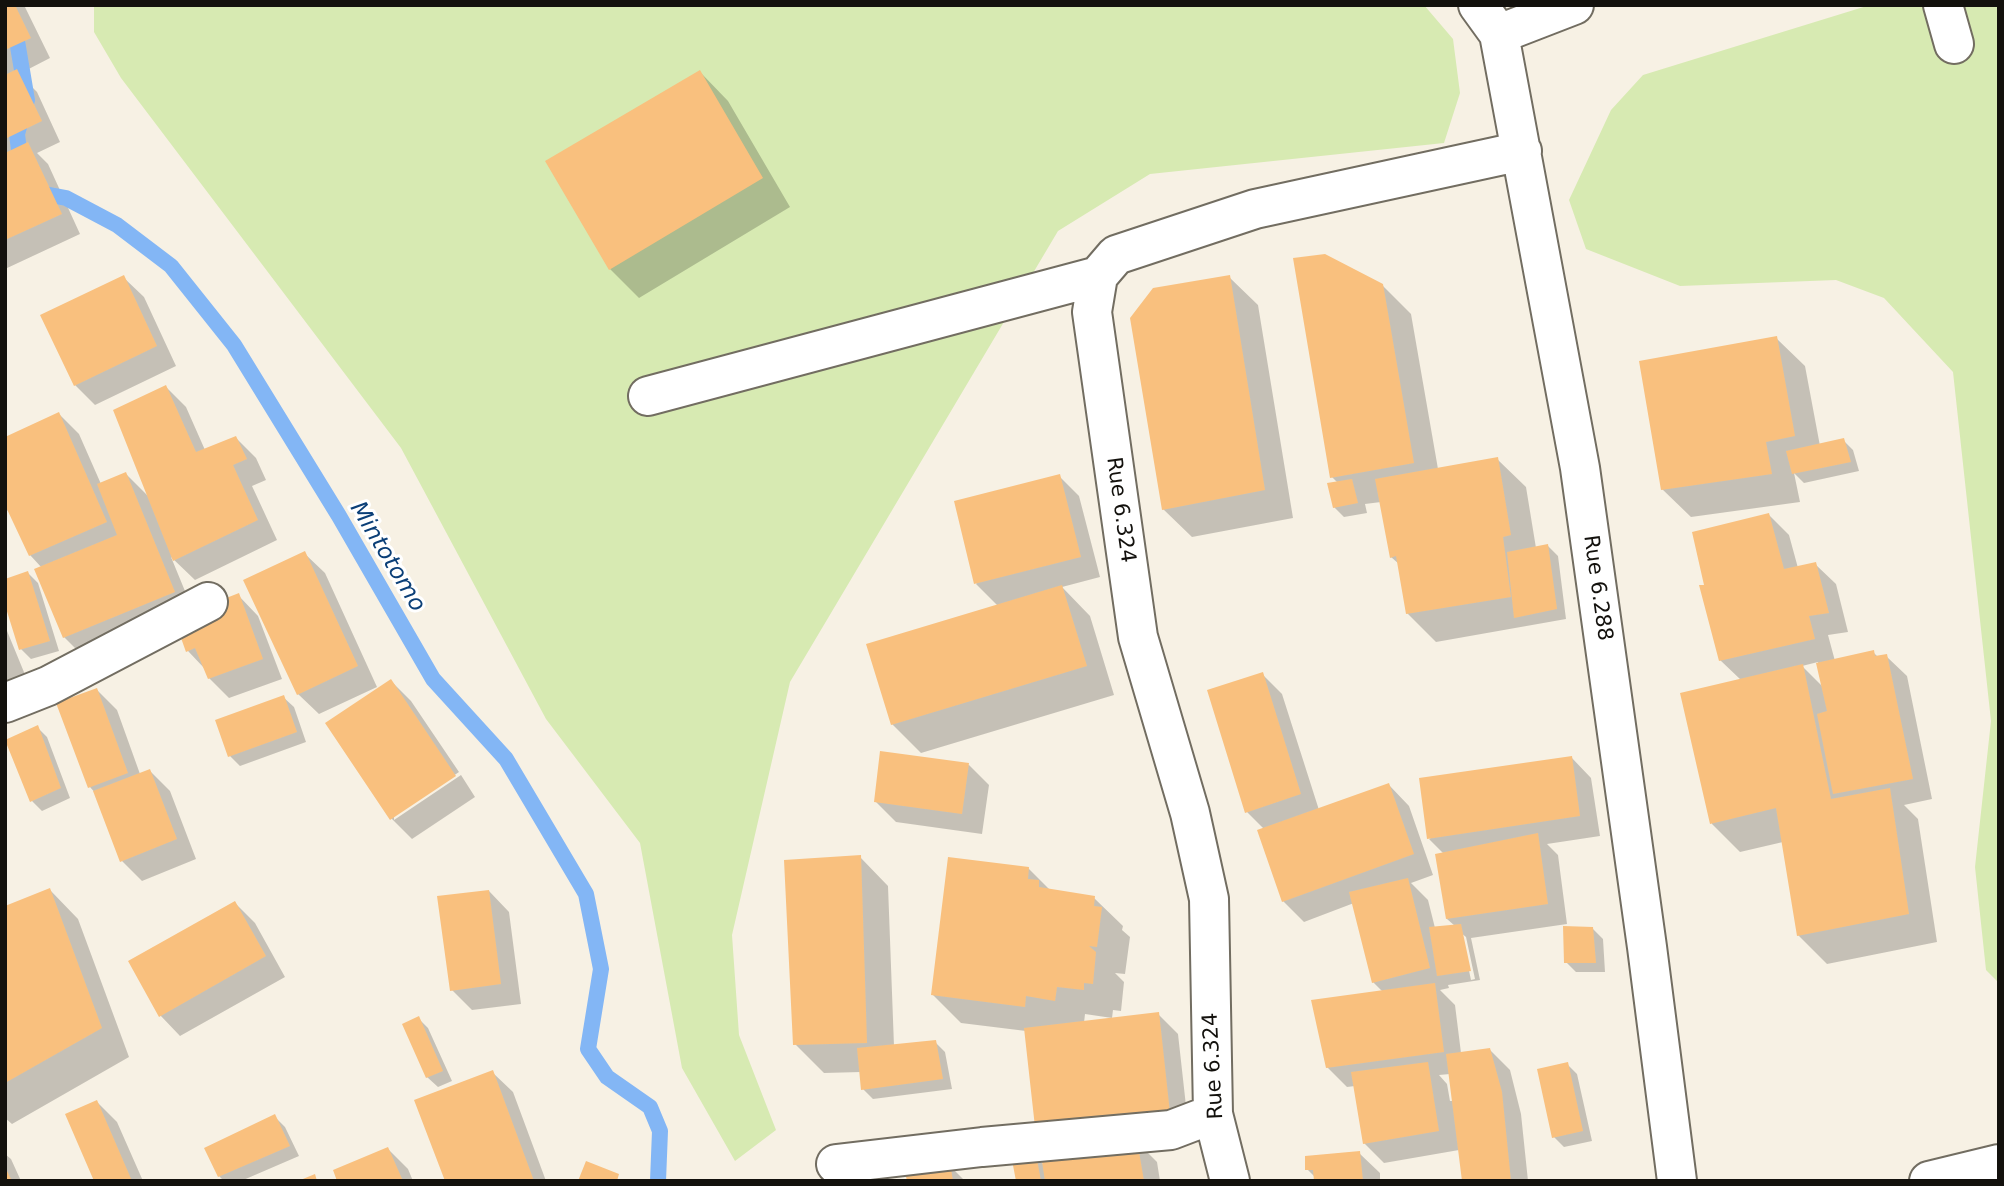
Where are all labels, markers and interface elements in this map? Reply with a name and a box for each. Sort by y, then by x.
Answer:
street label: Rue 6.324 [1100,455,1140,565]
water label: Mintotomo [343,497,431,617]
street label: Rue 6.288 [1577,533,1617,643]
street label: Rue 6.324 [1199,1012,1229,1120]

